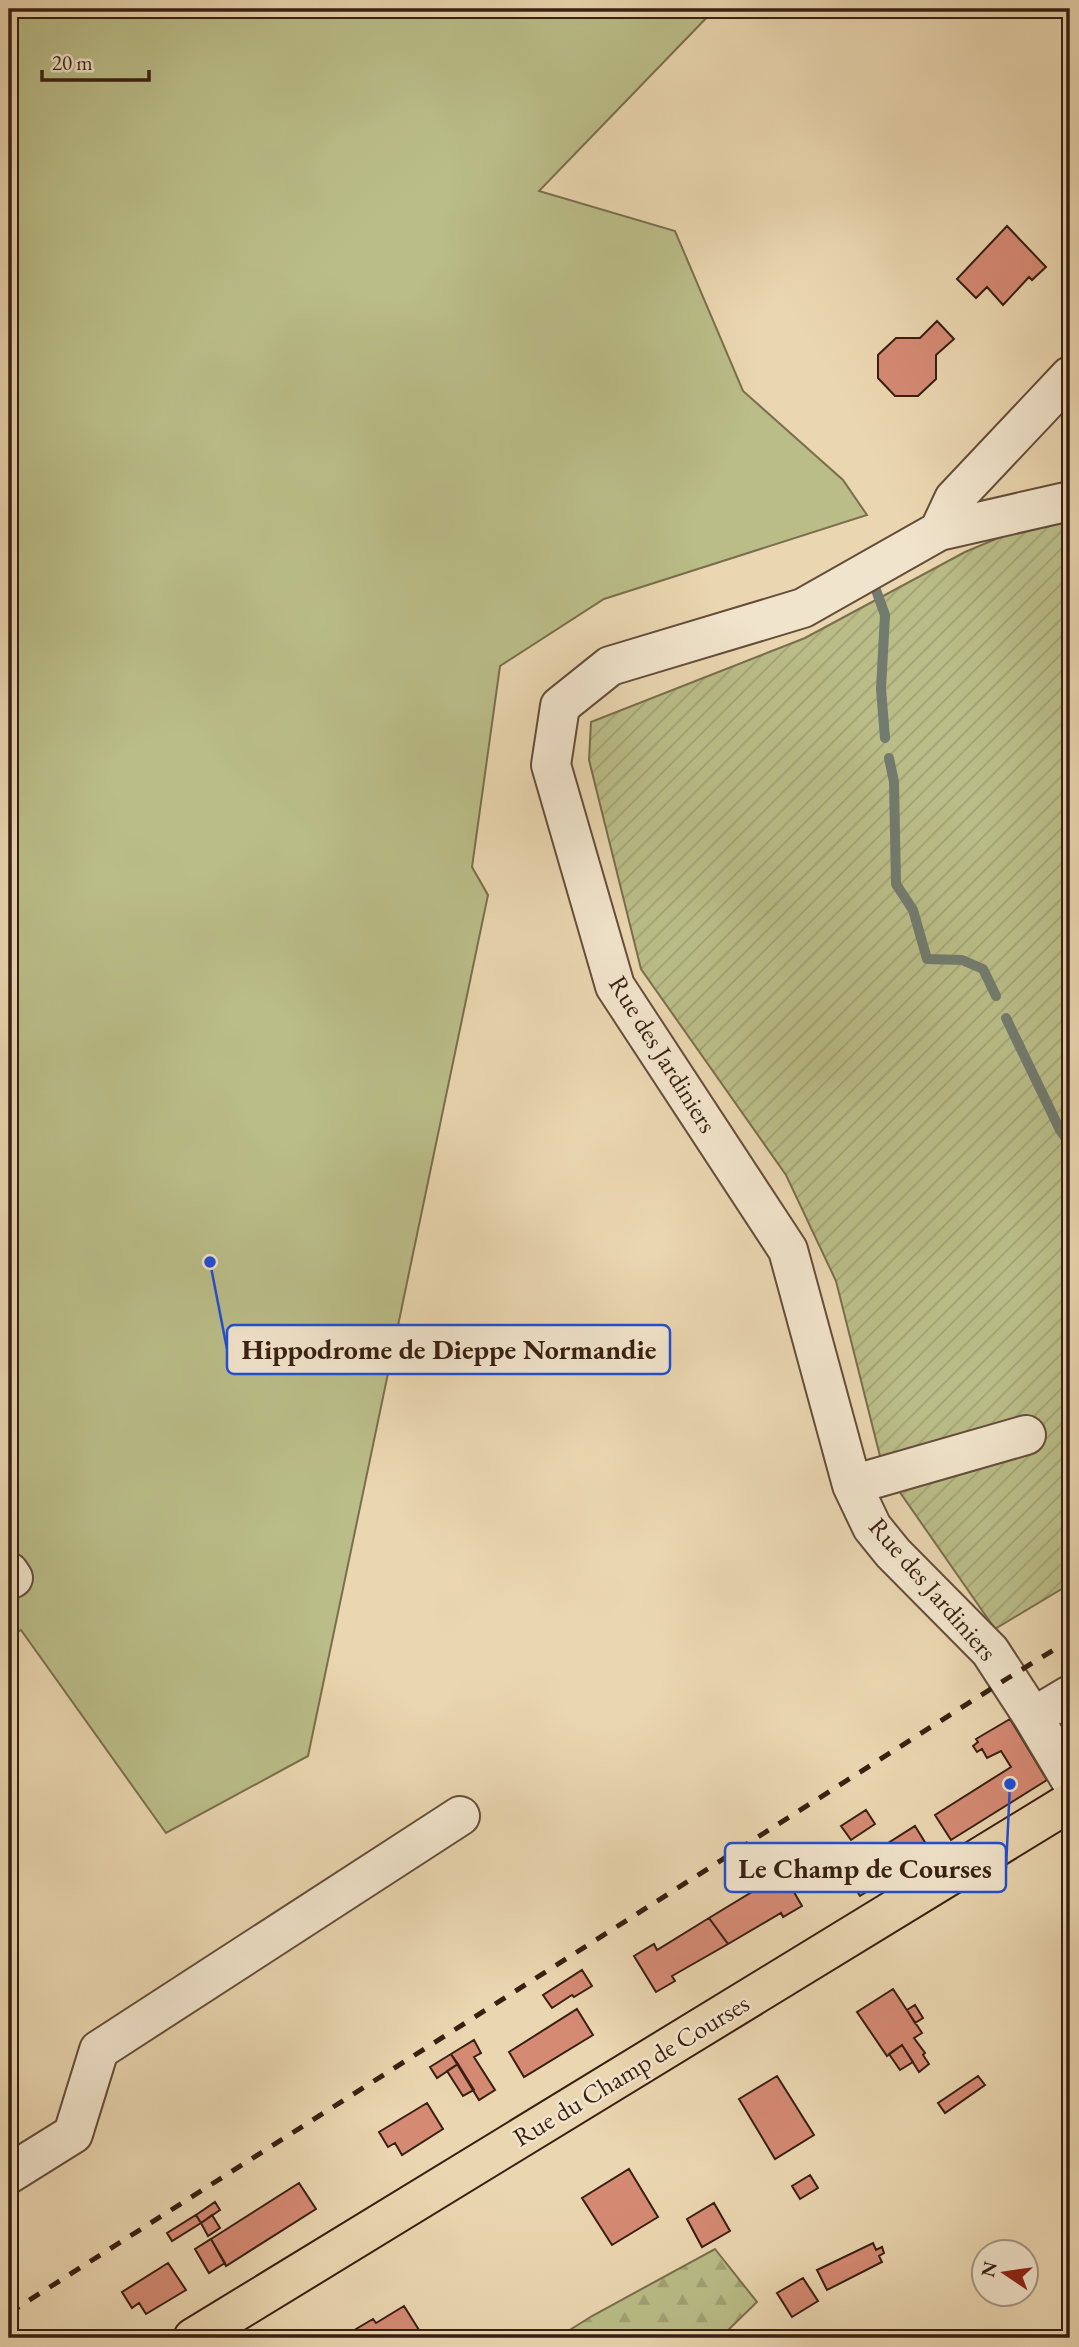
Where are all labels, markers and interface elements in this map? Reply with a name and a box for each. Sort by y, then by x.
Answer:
scale bar [42,38,149,82]
text: 20 m [52,49,93,76]
street label: Rue des Jardiniers [601,969,725,1139]
callout: Hippodrome de Dieppe Normandie [227,1325,670,1374]
text: Hippodrome de Dieppe Normandie [241,1331,657,1367]
street label: Rue des Jardiniers [861,1510,1005,1668]
callout: Le Champ de Courses [725,1843,1006,1892]
text: Le Champ de Courses [738,1850,992,1886]
street label: Rue du Champ de Courses [507,1986,755,2154]
north arrow [970,2238,1040,2308]
text: N [975,2258,1003,2280]

